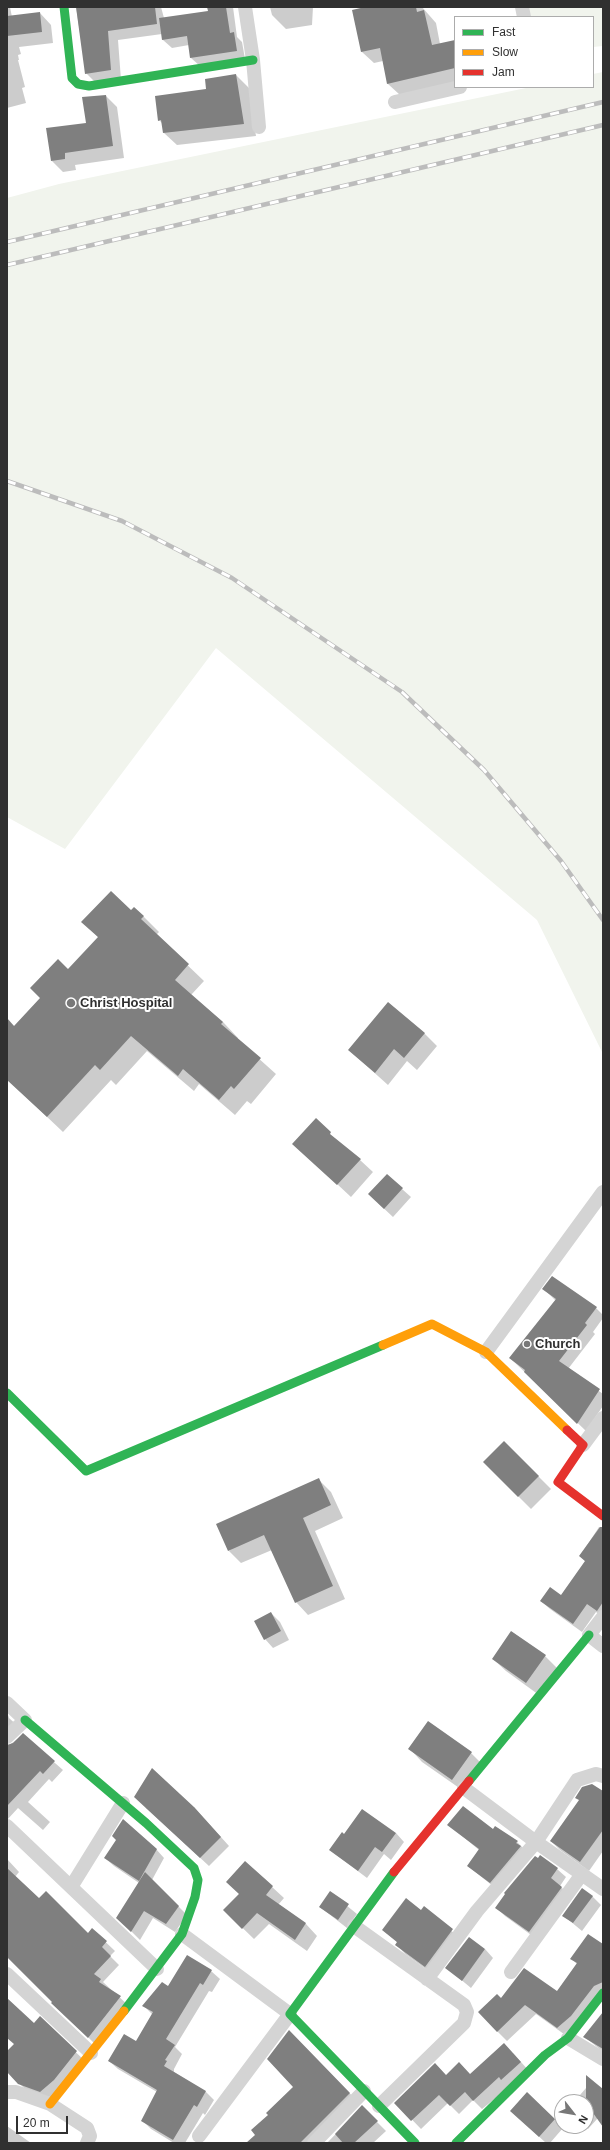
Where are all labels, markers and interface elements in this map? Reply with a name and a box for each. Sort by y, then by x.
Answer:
legend [454,16,594,88]
text: Fast [492,25,515,39]
text: Slow [492,45,518,59]
text: Jam [492,65,515,79]
place label: Christ Hospital [80,995,172,1011]
marker: Christ Hospital [65,997,77,1009]
place label: Church [535,1336,580,1352]
marker: Church [522,1339,532,1349]
north arrow [554,2094,594,2134]
scale bar [18,2108,70,2134]
text: N [576,2113,591,2126]
text: 20 m [23,2116,50,2130]

